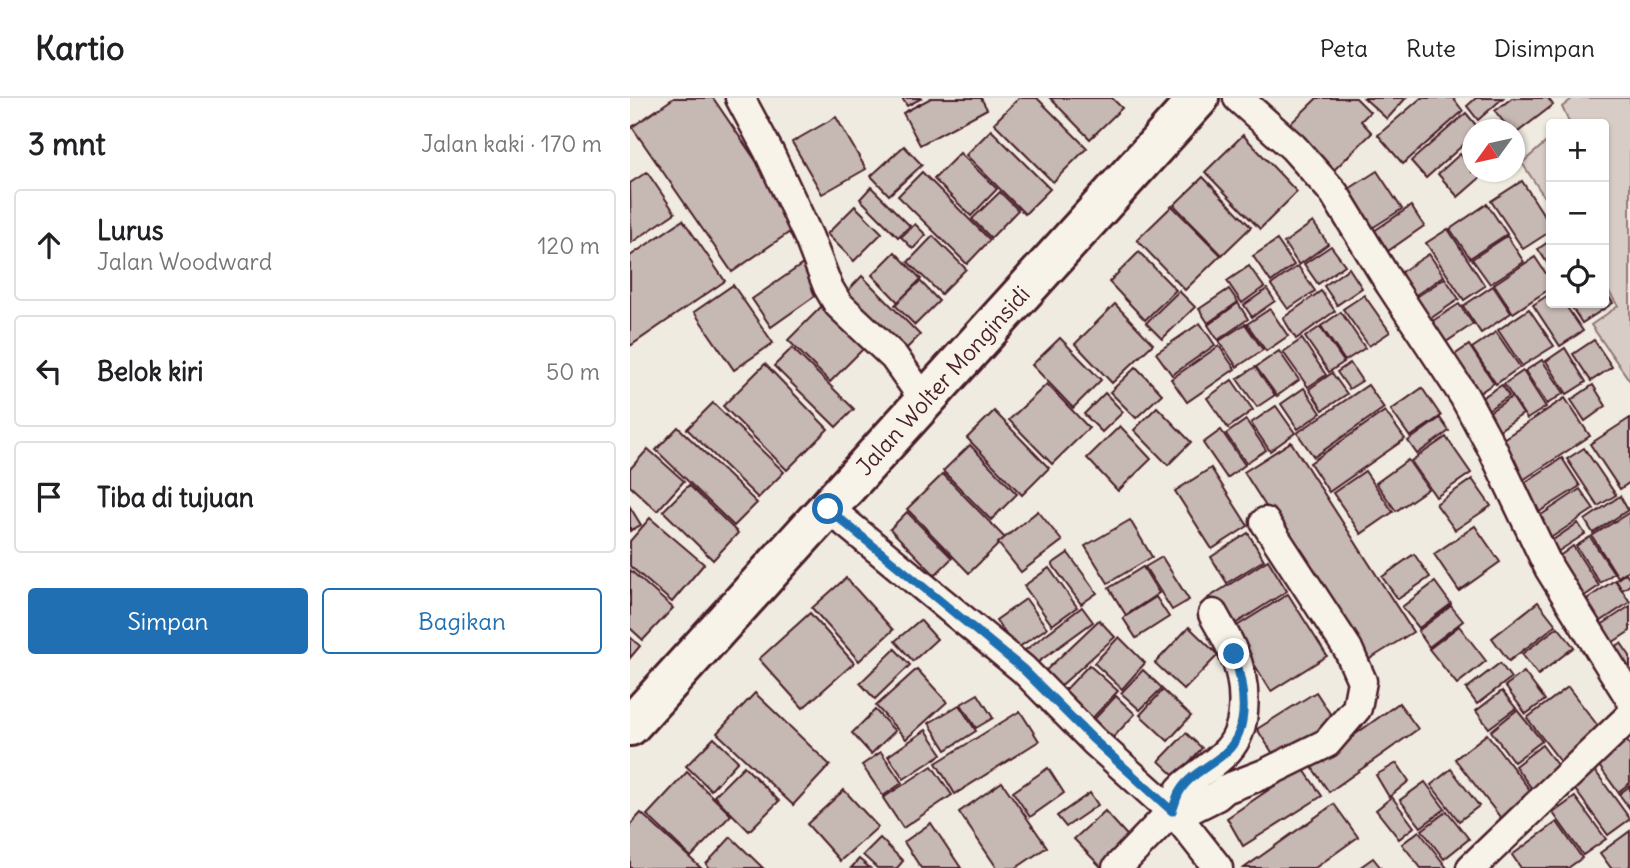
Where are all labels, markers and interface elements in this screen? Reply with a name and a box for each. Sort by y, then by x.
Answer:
text: Kartio [35,27,125,69]
text: Peta [1320,33,1368,63]
text: Rute [1406,33,1456,63]
text: Disimpan [1494,33,1595,63]
north arrow [1462,119,1525,182]
map controls [1546,119,1609,308]
button: + [1546,119,1609,182]
text: 3 mnt [28,125,106,163]
text: Jalan kaki · 170 m [421,129,602,158]
button: − [1546,182,1609,245]
text: Lurus [97,214,164,247]
icon: ahead [30,226,68,264]
text: 120 m [537,231,600,260]
button: locate [1546,245,1609,308]
text: Jalan Woodward [97,247,272,276]
street label: Jalan Wolter Monginsidi [849,280,1036,481]
icon: left [30,352,68,390]
text: Belok kiri [97,355,203,388]
text: 50 m [546,357,600,386]
icon: arrive [30,478,68,516]
text: Tiba di tujuan [97,481,254,514]
route start [812,493,843,524]
button: Simpan [28,588,308,654]
button: Bagikan [322,588,602,654]
route end [1218,638,1249,669]

